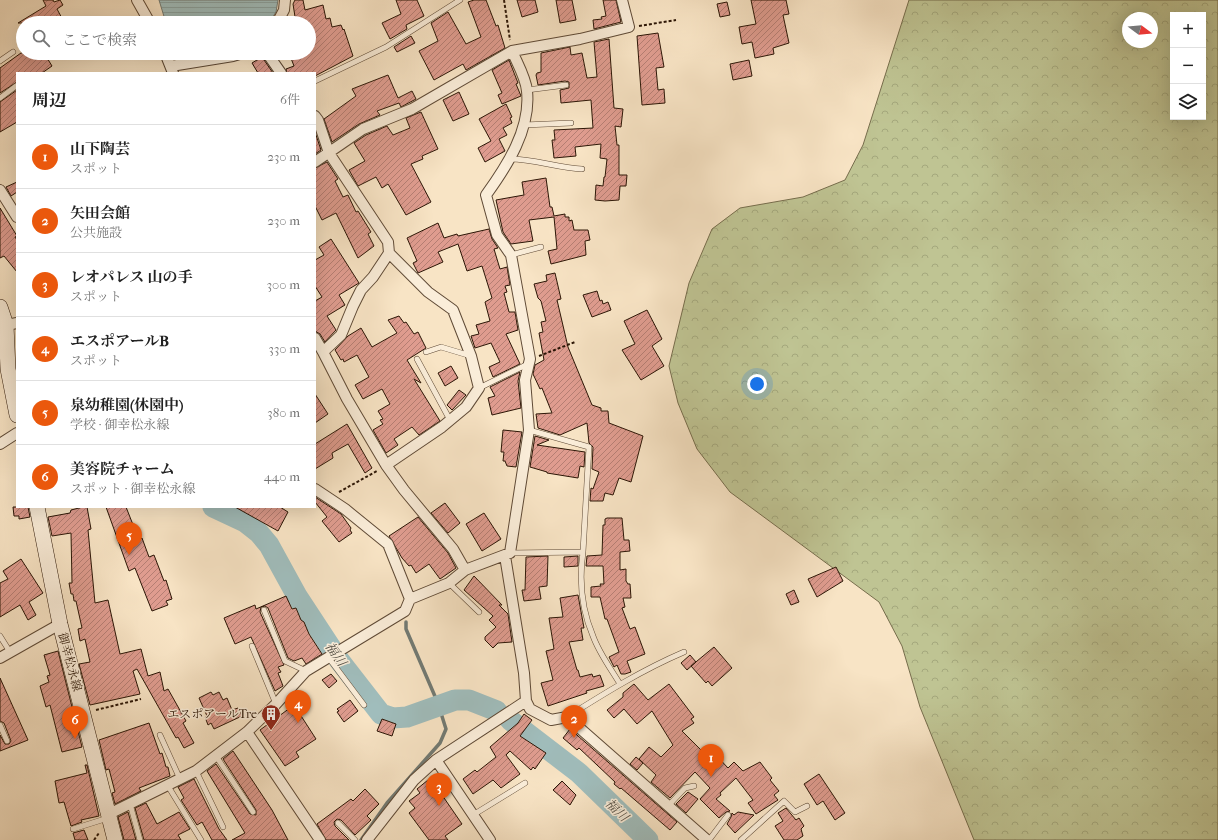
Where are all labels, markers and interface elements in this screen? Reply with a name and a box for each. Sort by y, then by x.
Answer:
north arrow [1122,12,1158,48]
map controls [1170,12,1206,120]
button: + [1170,12,1206,48]
search box [16,16,316,60]
icon: search [30,27,52,49]
text: ここで検索 [62,31,137,49]
button: − [1170,48,1206,84]
button: layers [1170,84,1206,120]
text: 周辺 [32,90,66,110]
text: 6件 [280,92,300,107]
text: 山下陶芸 [70,140,130,158]
text: 1 [43,149,47,164]
text: 230 m [267,149,300,164]
text: スポット [70,161,122,176]
text: 矢田会館 [70,204,130,222]
text: 2 [42,213,48,228]
text: 230 m [267,213,300,228]
text: 公共施設 [70,225,122,240]
text: レオパレス 山の手 [70,268,192,286]
text: 3 [42,277,48,292]
text: 300 m [267,277,300,292]
text: スポット [70,289,122,304]
text: エスポアールB [70,332,169,350]
text: 4 [41,341,49,356]
text: 330 m [269,341,300,356]
text: スポット [70,353,122,368]
your location [747,374,767,394]
text: 泉幼稚園(休園中) [70,396,183,414]
text: 5 [42,405,48,420]
text: 380 m [267,405,300,420]
text: 学校 · 御幸松永線 [70,417,169,432]
text: 美容院チャーム [70,460,175,478]
text: 6 [41,469,49,484]
text: 440 m [264,469,300,484]
text: スポット · 御幸松永線 [70,481,195,496]
pin: 5 [116,522,142,555]
street label: 御幸松永線 [55,631,85,693]
water label: 福川 [322,639,351,671]
pin: 4 [285,690,311,723]
building icon: エスポアールTre [260,703,282,731]
pin: 2 [561,705,587,738]
pin: 6 [62,706,88,739]
place label: エスポアールTre [167,707,257,721]
pin: 1 [698,744,724,777]
pin: 3 [426,773,452,806]
water label: 福川 [602,796,633,826]

